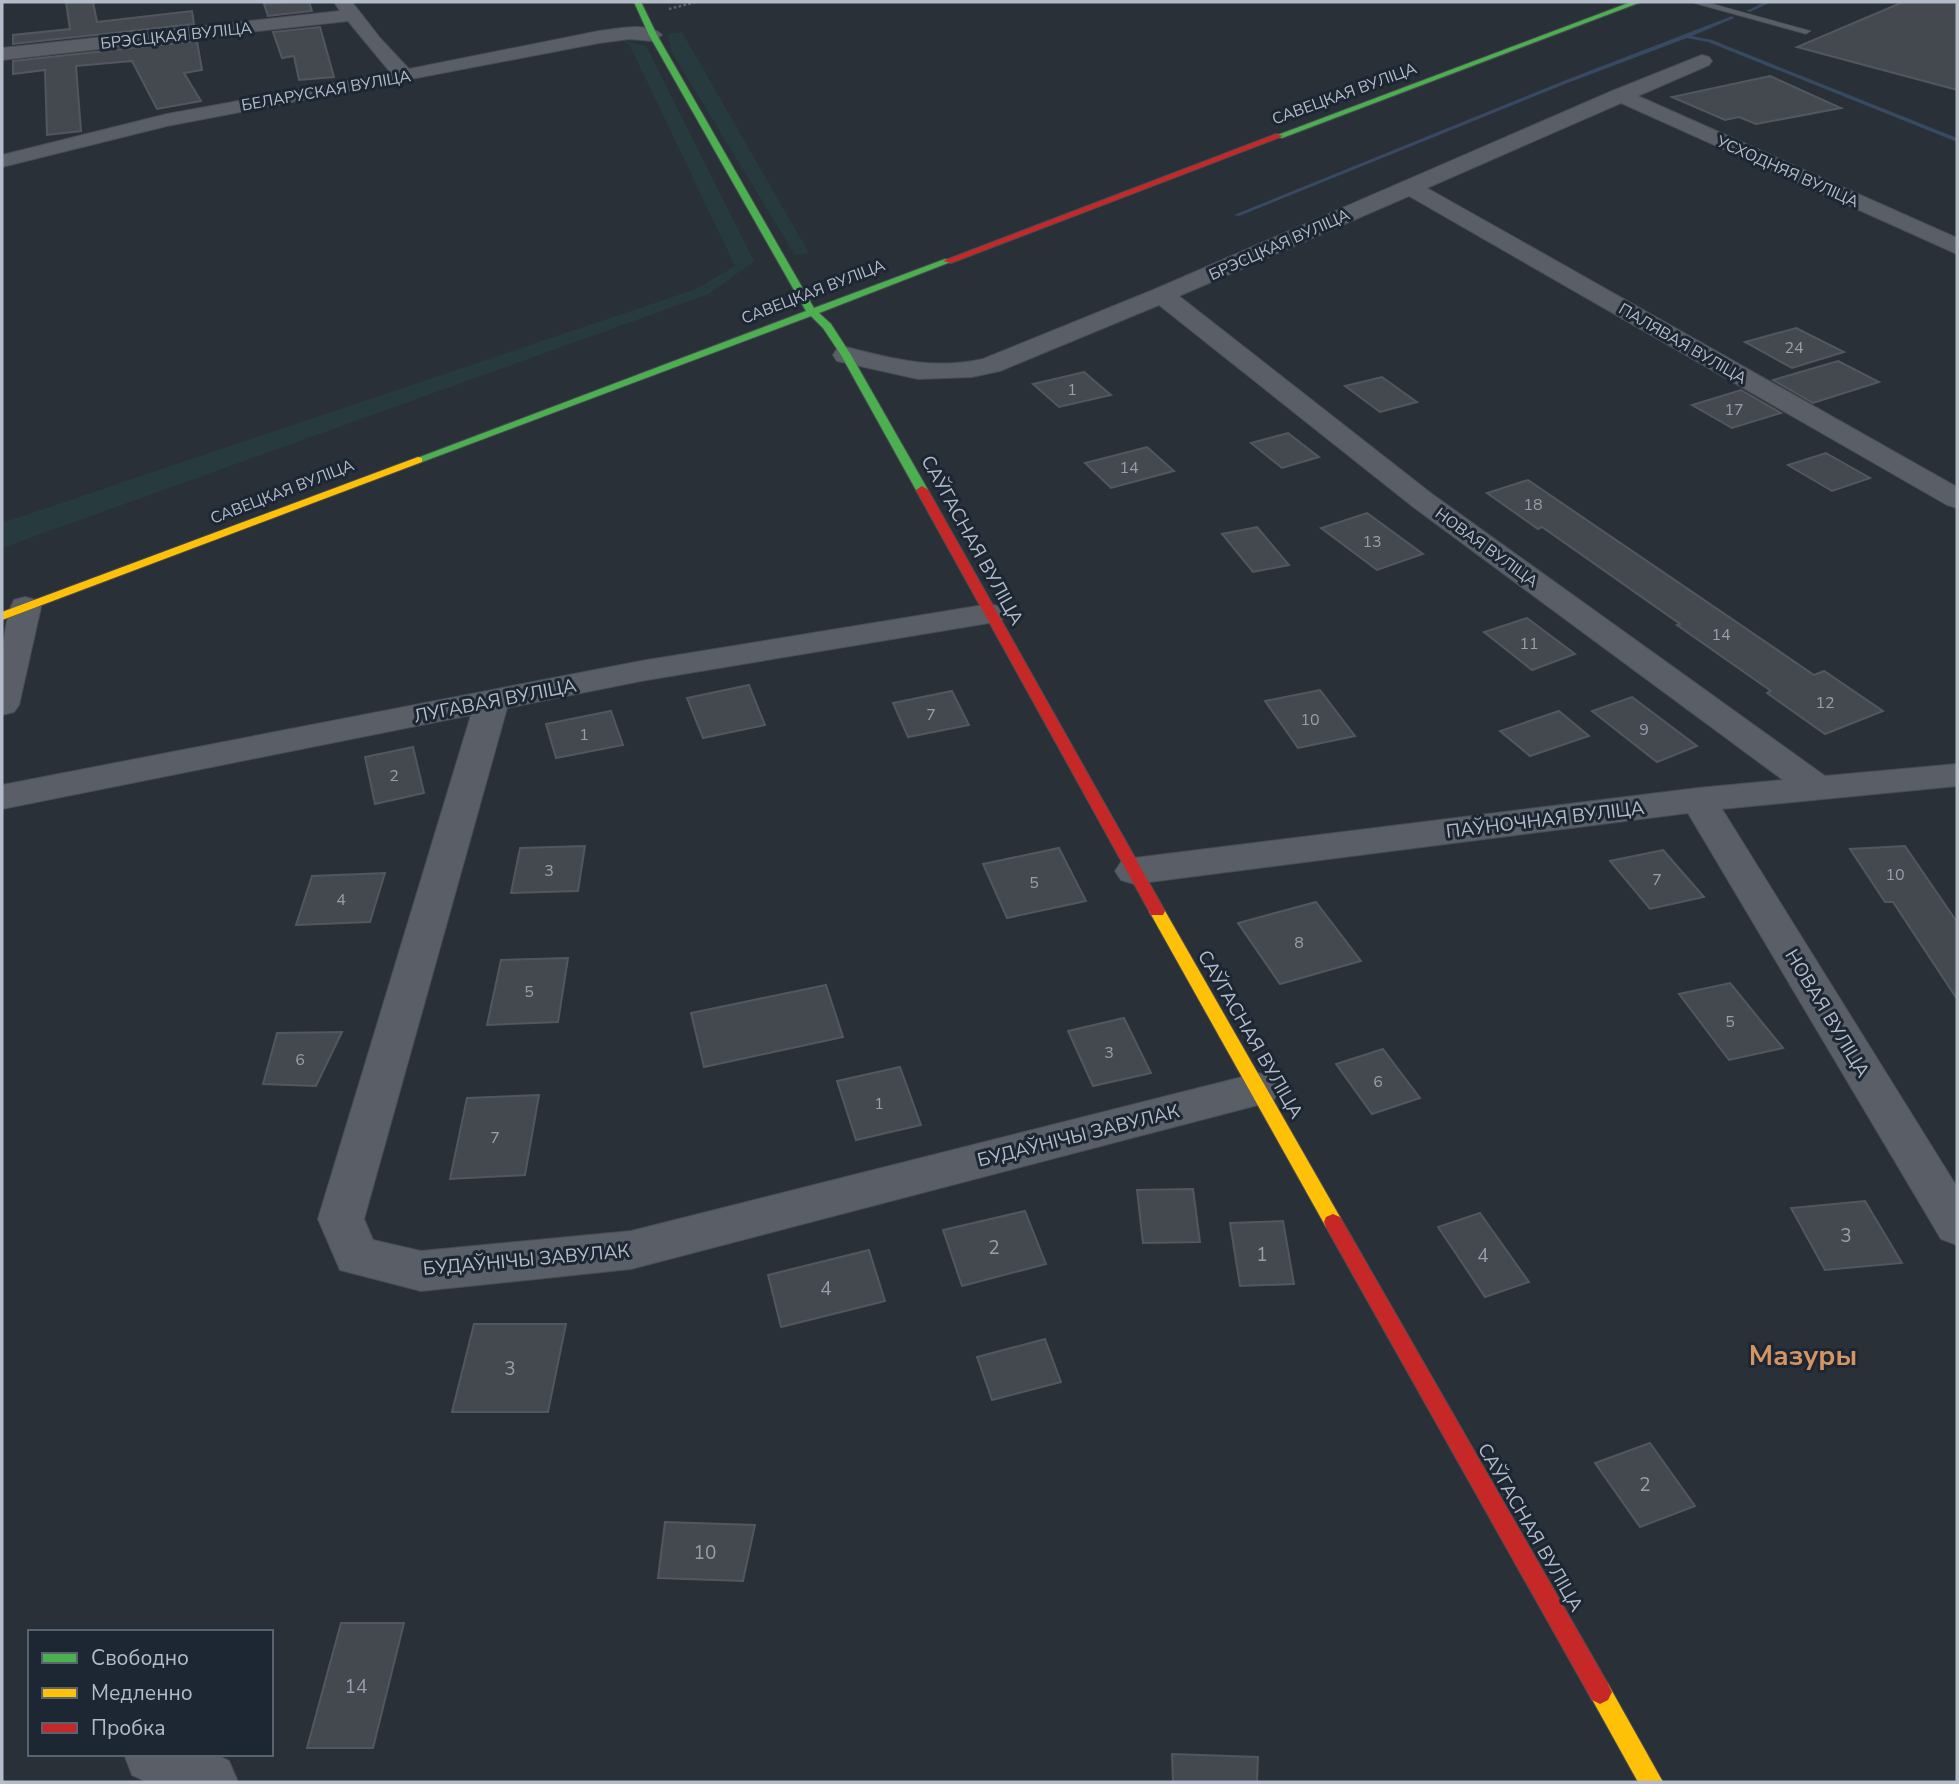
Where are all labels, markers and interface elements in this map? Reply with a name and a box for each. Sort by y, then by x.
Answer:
street label: БРЭСЦКАЯ ВУЛІЦА [99,17,253,55]
street label: САВЕЦКАЯ ВУЛІЦА [1269,57,1420,130]
street label: БЕЛАРУСКАЯ ВУЛІЦА [240,65,413,117]
street label: УСХОДНЯЯ ВУЛІЦА [1712,130,1862,213]
street label: БРЭСЦКАЯ ВУЛІЦА [1205,204,1354,286]
street label: САВЕЦКАЯ ВУЛІЦА [738,254,889,329]
street label: ПАЛЯВАЯ ВУЛІЦА [1614,298,1751,390]
house number: 24 [1784,337,1804,359]
house number: 1 [1067,379,1077,401]
house number: 17 [1724,399,1744,421]
street label: САЎГАСНАЯ ВУЛІЦА [915,451,1030,630]
street label: САВЕЦКАЯ ВУЛІЦА [207,454,358,529]
house number: 14 [1119,457,1139,479]
house number: 18 [1523,494,1543,516]
street label: НОВАЯ ВУЛІЦА [1430,503,1543,593]
house number: 13 [1362,531,1382,553]
house number: 14 [1711,624,1731,646]
house number: 11 [1519,633,1539,655]
street label: ЛУГАВАЯ ВУЛІЦА [412,672,579,730]
house number: 12 [1815,692,1835,714]
house number: 7 [926,704,936,726]
house number: 10 [1300,709,1320,731]
house number: 9 [1639,719,1649,741]
house number: 1 [579,724,589,746]
house number: 2 [389,765,399,787]
street label: ПАЎНОЧНАЯ ВУЛІЦА [1445,795,1646,845]
house number: 3 [544,860,554,882]
house number: 10 [1885,864,1905,886]
house number: 7 [1652,869,1662,891]
house number: 5 [1029,872,1039,894]
house number: 4 [336,889,346,911]
house number: 8 [1294,932,1304,954]
street label: НОВАЯ ВУЛІЦА [1779,944,1876,1083]
street label: САЎГАСНАЯ ВУЛІЦА [1191,945,1309,1124]
house number: 5 [524,981,534,1003]
house number: 5 [1725,1011,1735,1033]
house number: 3 [1104,1042,1114,1064]
house number: 6 [295,1049,305,1071]
house number: 6 [1373,1071,1383,1093]
house number: 1 [874,1093,884,1115]
street label: БУДАЎНІЧЫ ЗАВУЛАК [975,1098,1182,1174]
house number: 7 [490,1127,500,1149]
house number: 3 [1840,1223,1852,1249]
house number: 2 [988,1235,1000,1261]
street label: БУДАЎНІЧЫ ЗАВУЛАК [422,1238,630,1282]
house number: 1 [1256,1242,1268,1268]
house number: 4 [1477,1243,1489,1269]
house number: 4 [820,1276,832,1302]
district label: Мазуры [1749,1337,1857,1375]
house number: 3 [504,1356,516,1382]
street label: САЎГАСНАЯ ВУЛІЦА [1471,1438,1589,1617]
house number: 2 [1639,1472,1651,1498]
house number: 10 [694,1540,716,1566]
legend [28,1630,273,1756]
text: Свободно [91,1644,189,1672]
house number: 14 [345,1674,367,1700]
text: Медленно [91,1679,193,1707]
text: Пробка [91,1714,165,1742]

